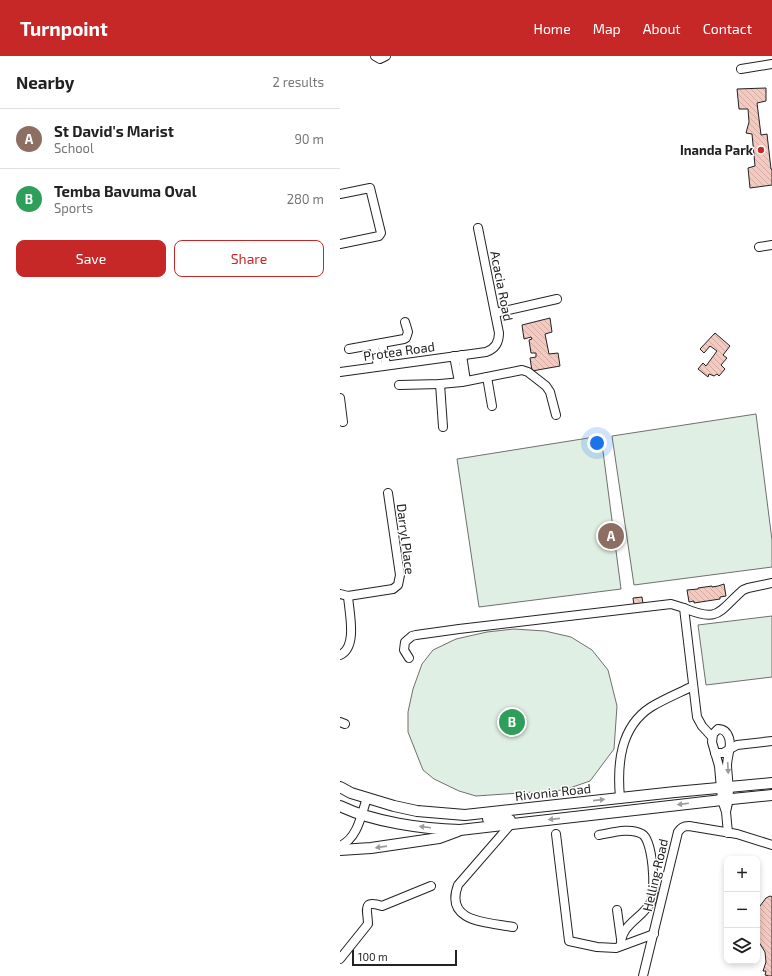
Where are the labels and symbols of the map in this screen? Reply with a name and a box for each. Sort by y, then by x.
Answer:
place label: Inanda Park [680,142,754,158]
marker: Inanda Park [756,145,766,155]
street label: Acacia Road [487,250,517,322]
street label: Protea Road [362,338,436,364]
your location [587,433,607,453]
street label: Darryl Place [394,503,418,575]
pin: A [598,521,624,551]
pin: B [499,707,525,737]
one-way arrow [725,762,731,775]
street label: Rivonia Road [514,780,592,804]
one-way arrow [593,796,605,803]
one-way arrow [677,801,689,808]
one-way arrow [548,816,560,823]
one-way arrow [419,824,431,831]
street label: Helling Road [639,837,671,913]
one-way arrow [375,844,387,850]
scale bar [352,948,457,967]

